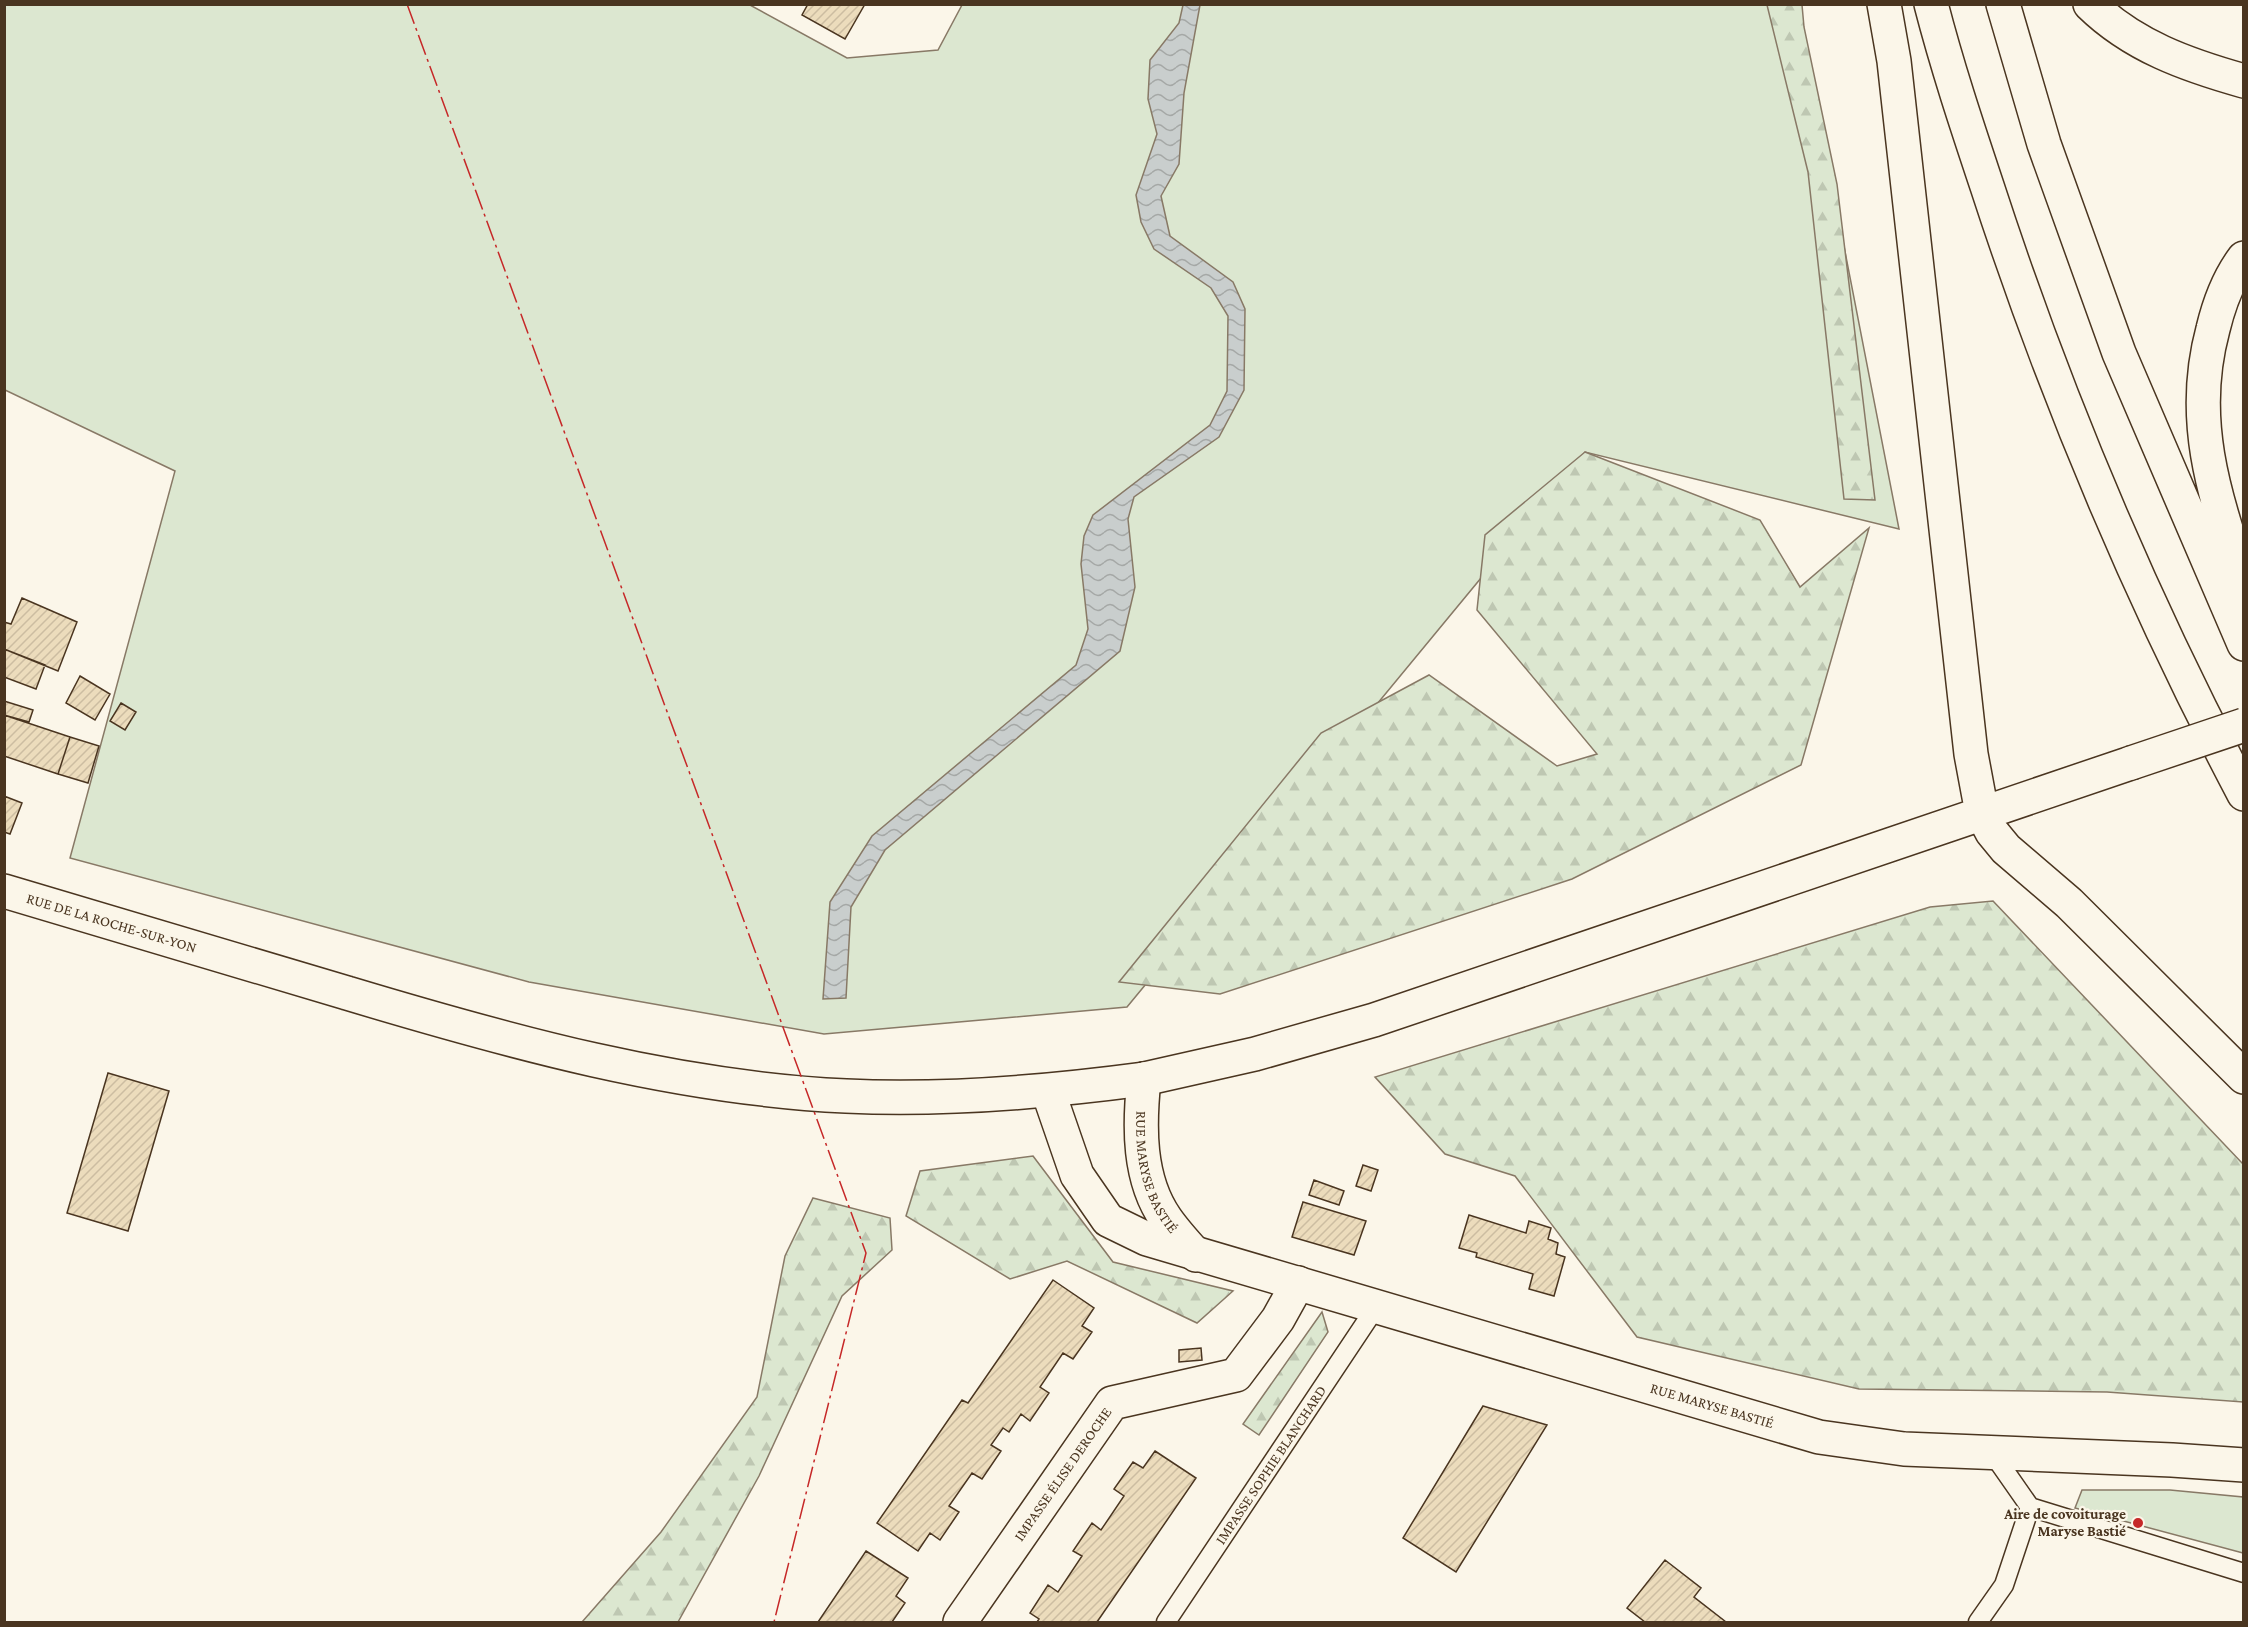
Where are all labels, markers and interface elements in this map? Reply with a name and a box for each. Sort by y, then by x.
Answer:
street label: RUE DE LA ROCHE-SUR-YON [25,890,198,956]
street label: RUE MARYSE BASTIÉ [1133,1111,1181,1236]
street label: RUE MARYSE BASTIÉ [1648,1380,1776,1431]
street label: IMPASSE SOPHIE BLANCHARD [1212,1382,1329,1547]
street label: IMPASSE ÉLISE DEROCHE [1011,1404,1115,1544]
place label: Aire de covoiturage Maryse Bastié [2003,1506,2126,1539]
marker: Aire de covoiturage Maryse Bastié [2131,1516,2145,1530]

